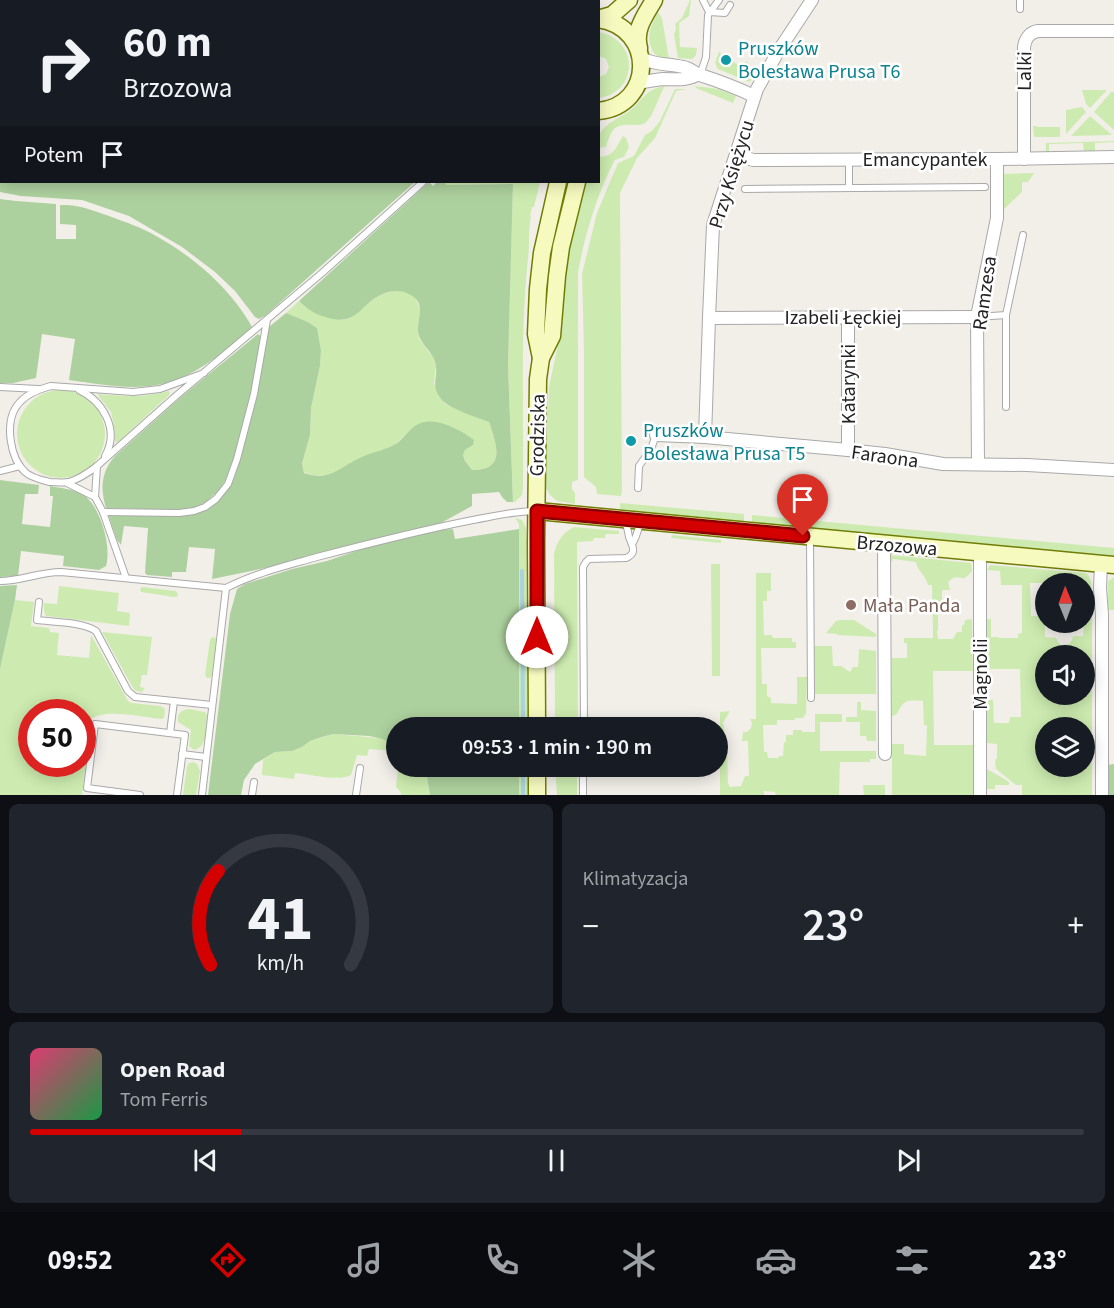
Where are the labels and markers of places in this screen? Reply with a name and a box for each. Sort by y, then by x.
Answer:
place label: Pruszków Bolesława Prusa T6 [738,35,901,86]
marker: Pruszków Bolesława Prusa T6 [719,53,733,67]
place label: Pruszków Bolesława Prusa T5 [643,417,806,468]
marker: Pruszków Bolesława Prusa T5 [624,434,638,448]
pin [777,474,828,536]
place label: Mała Panda [863,592,960,620]
marker: Mała Panda [844,598,858,612]

